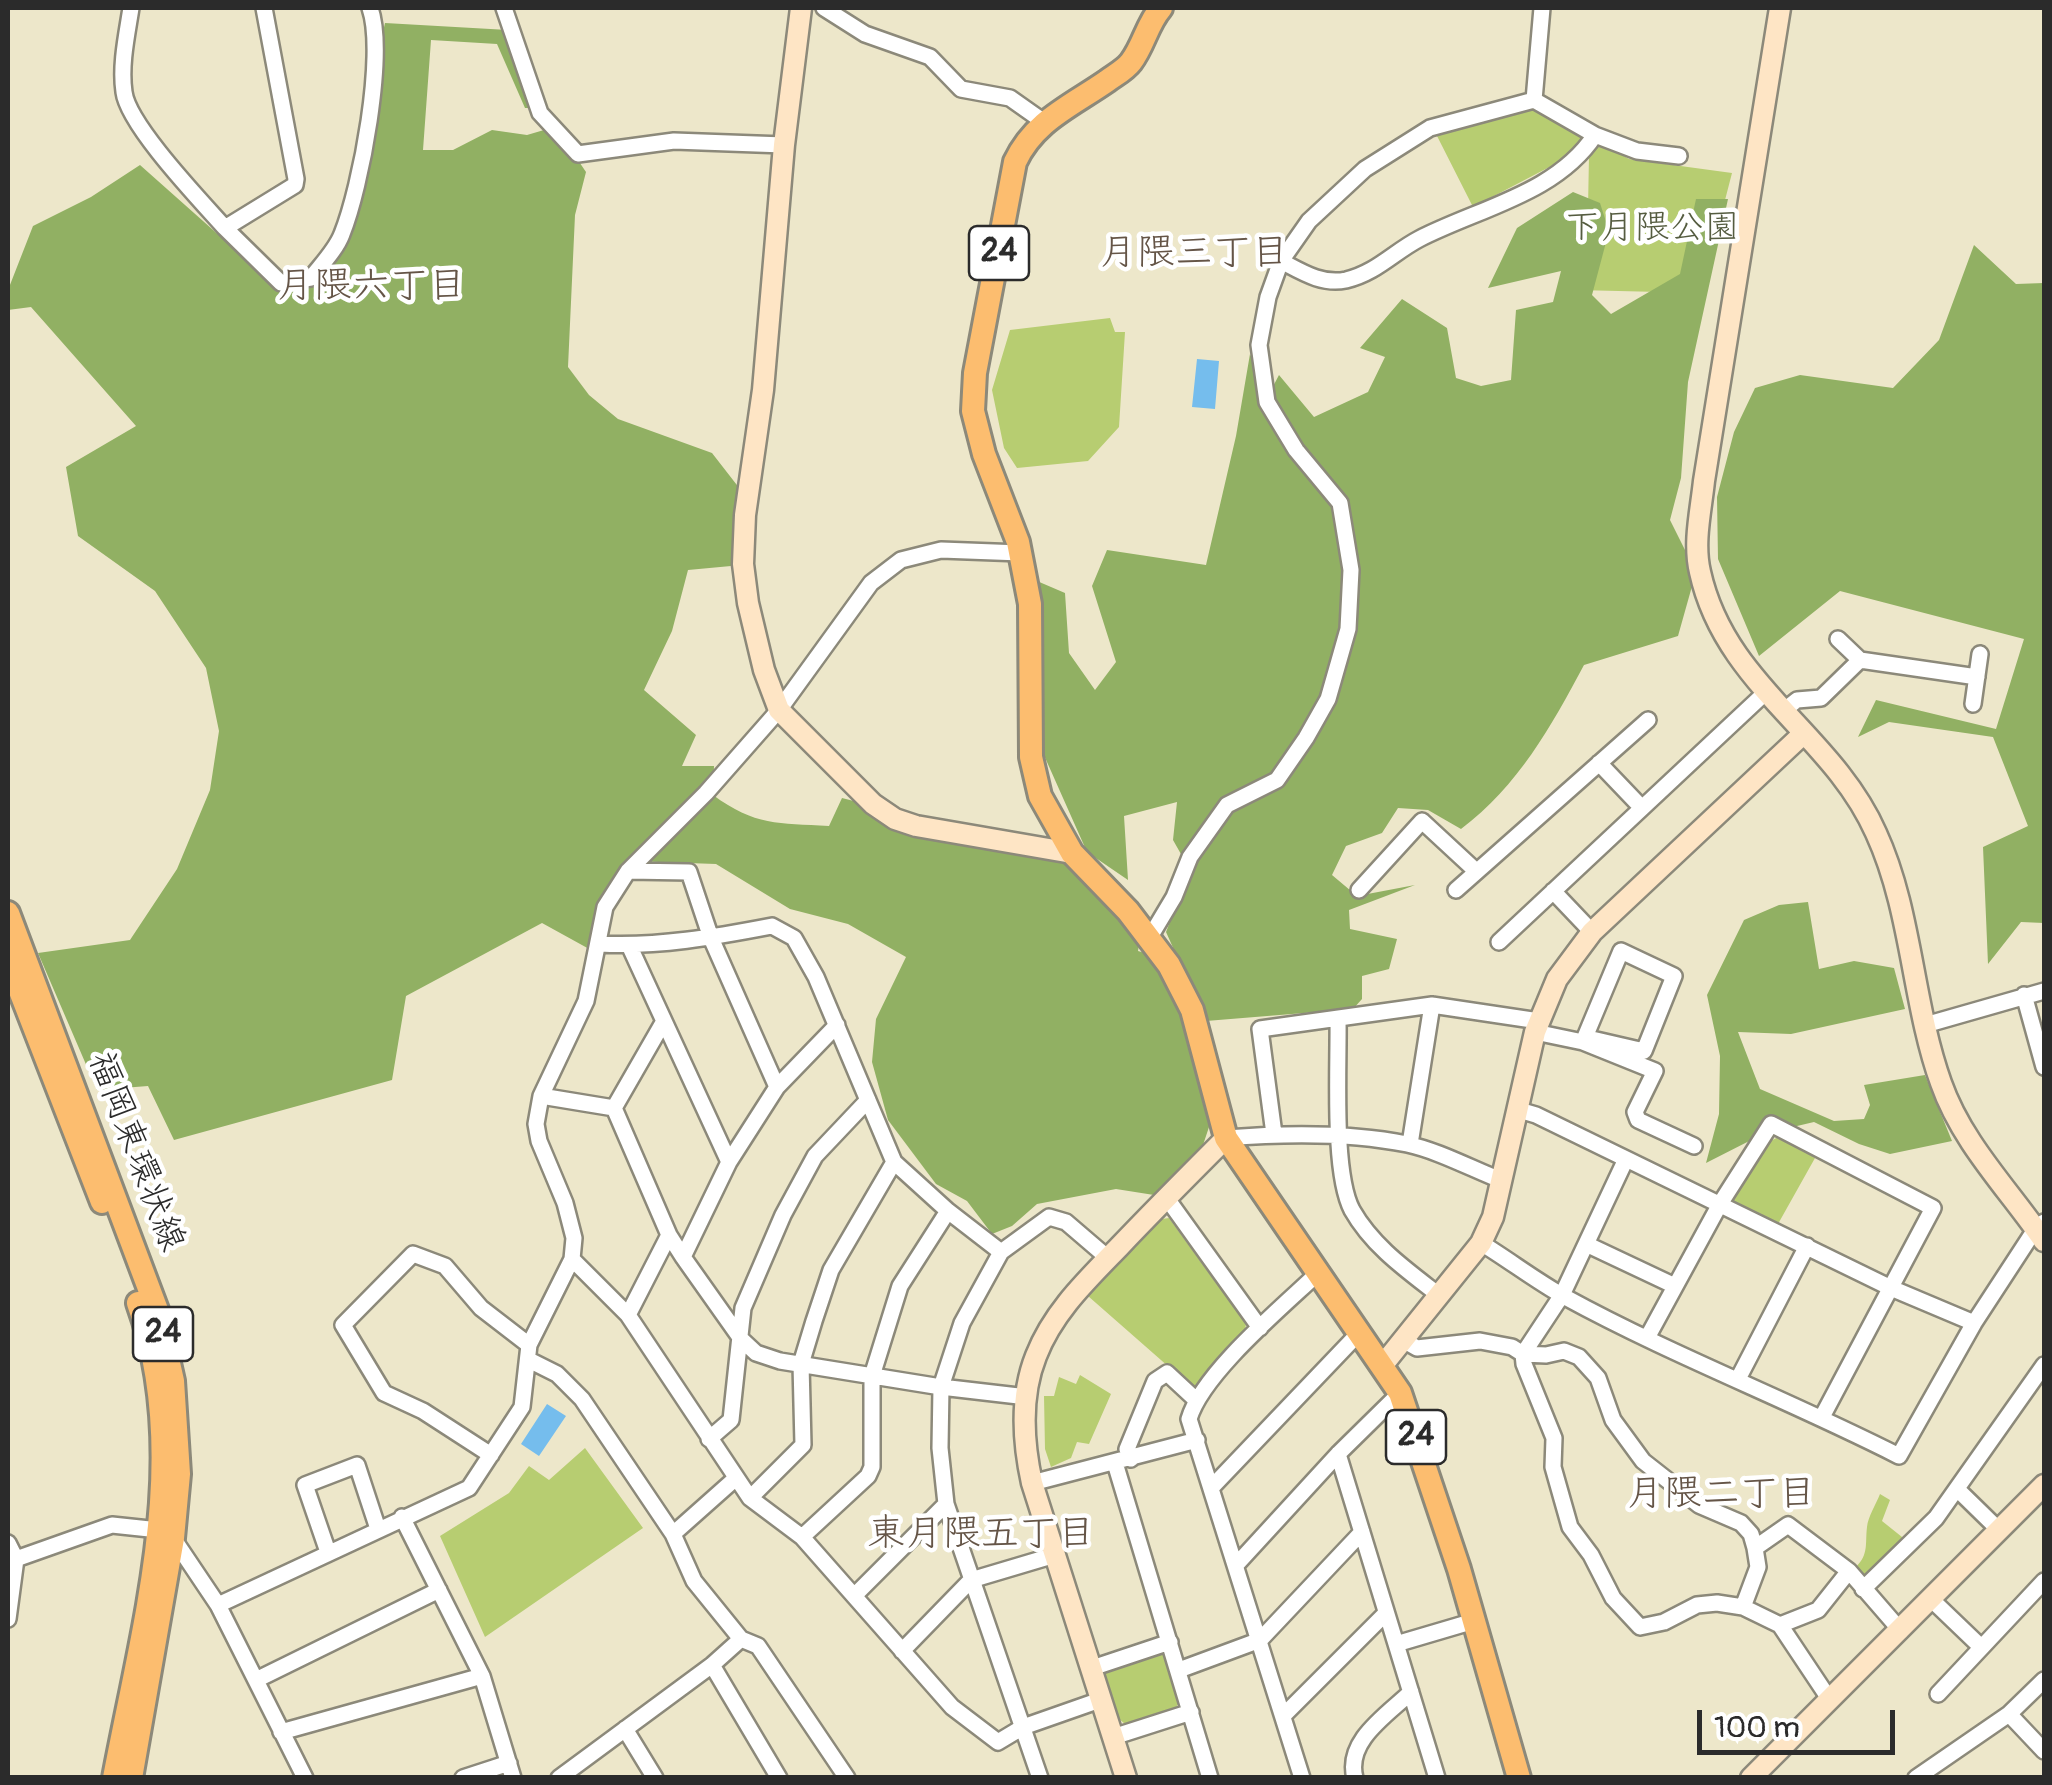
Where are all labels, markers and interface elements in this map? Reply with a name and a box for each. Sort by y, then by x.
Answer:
park label: 下月隈公園 [1565,208,1739,250]
road number: 24 [969,226,1029,280]
district label: 月隈三丁目 [1099,231,1289,277]
district label: 月隈六丁目 [276,264,466,310]
street label: 福岡東環状線 [78,1046,192,1258]
road number: 24 [133,1307,193,1361]
road number: 24 [1386,1410,1446,1464]
district label: 月隈二丁目 [1626,1472,1816,1518]
district label: 東月隈五丁目 [867,1512,1095,1558]
scale bar [1702,1690,1900,1752]
text: 100 m [1714,1709,1800,1746]

